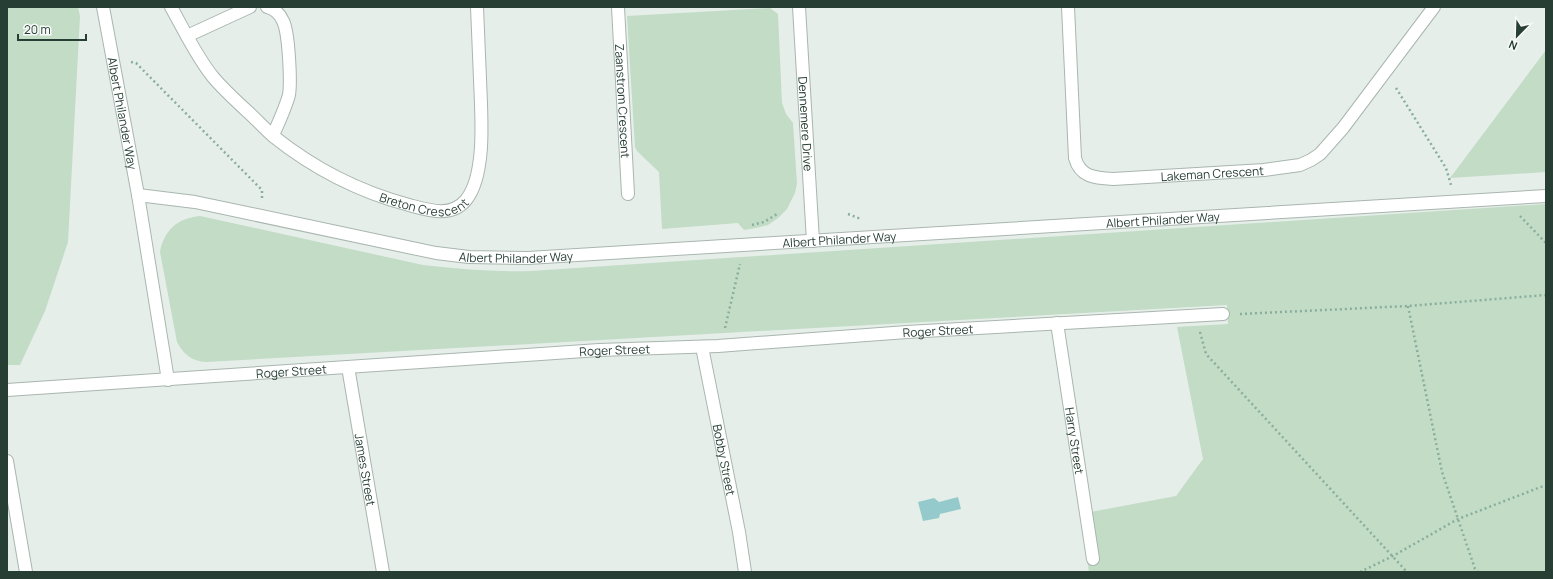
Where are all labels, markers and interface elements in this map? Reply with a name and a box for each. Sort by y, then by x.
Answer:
scale bar [18,16,86,42]
north arrow [1497,16,1537,56]
text: 20 m [24,21,51,38]
text: N [1506,37,1519,54]
street label: Zaanstrom Crescent [611,43,635,159]
street label: Albert Philander Way [104,56,142,171]
street label: Dennemere Drive [795,76,817,172]
street label: Lakeman Crescent [1160,162,1265,185]
street label: Breton Crescent [376,188,468,202]
text: Breton Crescent [377,188,472,220]
street label: Albert Philander Way [1105,207,1221,231]
street label: Albert Philander Way [782,227,898,251]
street label: Albert Philander Way [458,247,574,267]
street label: Roger Street [902,320,974,341]
street label: Roger Street [579,340,651,360]
street label: Roger Street [255,360,327,382]
street label: Harry Street [1061,406,1088,475]
street label: Bobby Street [709,423,740,497]
street label: James Street [351,432,380,507]

